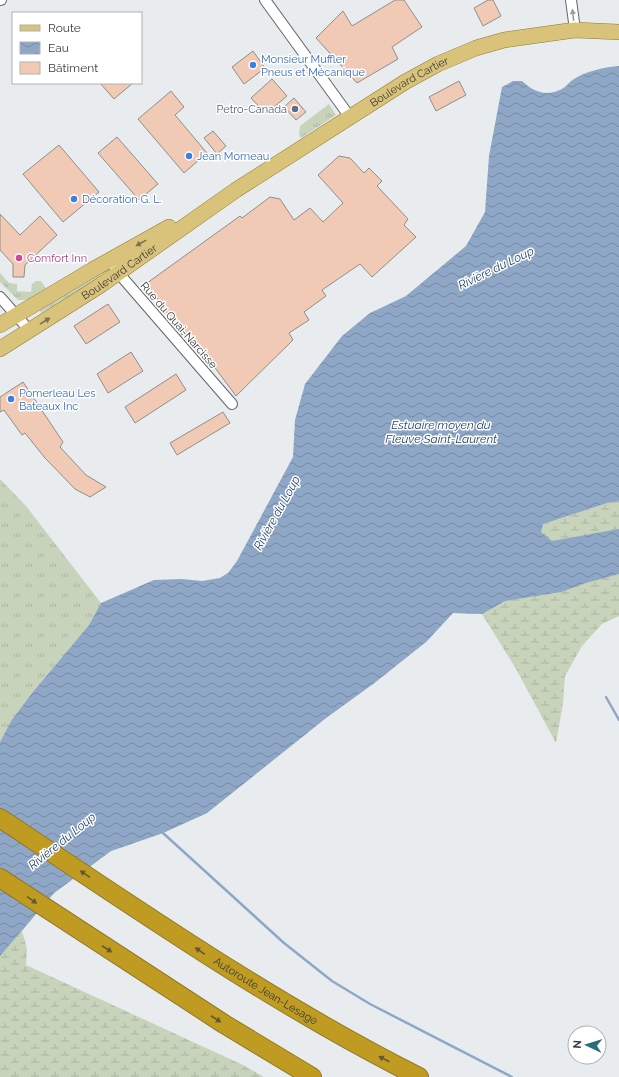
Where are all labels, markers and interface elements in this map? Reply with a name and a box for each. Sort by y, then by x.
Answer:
one-way arrow [570,9,576,21]
legend [12,12,142,84]
text: Route [48,21,81,35]
text: Eau [48,41,69,55]
place label: Monsieur Muffler Pneus et Mécanique [261,53,365,79]
street label: Boulevard Cartier [368,54,451,110]
marker: Monsieur Muffler Pneus et Mécanique [248,60,258,70]
text: Bâtiment [48,61,98,75]
place label: Petro-Canada [217,103,287,116]
marker: Petro-Canada [290,104,300,114]
place label: Jean Morneau [197,150,269,163]
marker: Jean Morneau [184,151,194,161]
place label: Décoration G. L. [82,193,162,206]
marker: Décoration G. L. [69,194,79,204]
one-way arrow [135,239,147,246]
street label: Boulevard Cartier [79,242,160,303]
water label: Rivière du Loup [456,244,536,292]
place label: Comfort Inn [27,252,87,265]
marker: Comfort Inn [14,253,24,263]
street label: Rue du Quai-Narcisse [137,279,220,372]
one-way arrow [40,317,50,325]
place label: Pomerleau Les Bateaux Inc [19,387,96,413]
marker: Pomerleau Les Bateaux Inc [6,394,16,404]
water label: Estuaire moyen du Fleuve Saint-Laurent [385,418,497,446]
water label: Rivière du Loup [251,474,303,552]
water label: Rivière du Loup [26,810,98,872]
one-way arrow [79,871,91,878]
one-way arrow [27,896,38,904]
one-way arrow [101,945,112,952]
one-way arrow [195,947,205,955]
street label: Autoroute Jean-Lesage [211,955,320,1028]
one-way arrow [211,1015,221,1023]
north arrow [567,1025,607,1065]
text: N [571,1040,584,1049]
one-way arrow [379,1056,390,1063]

